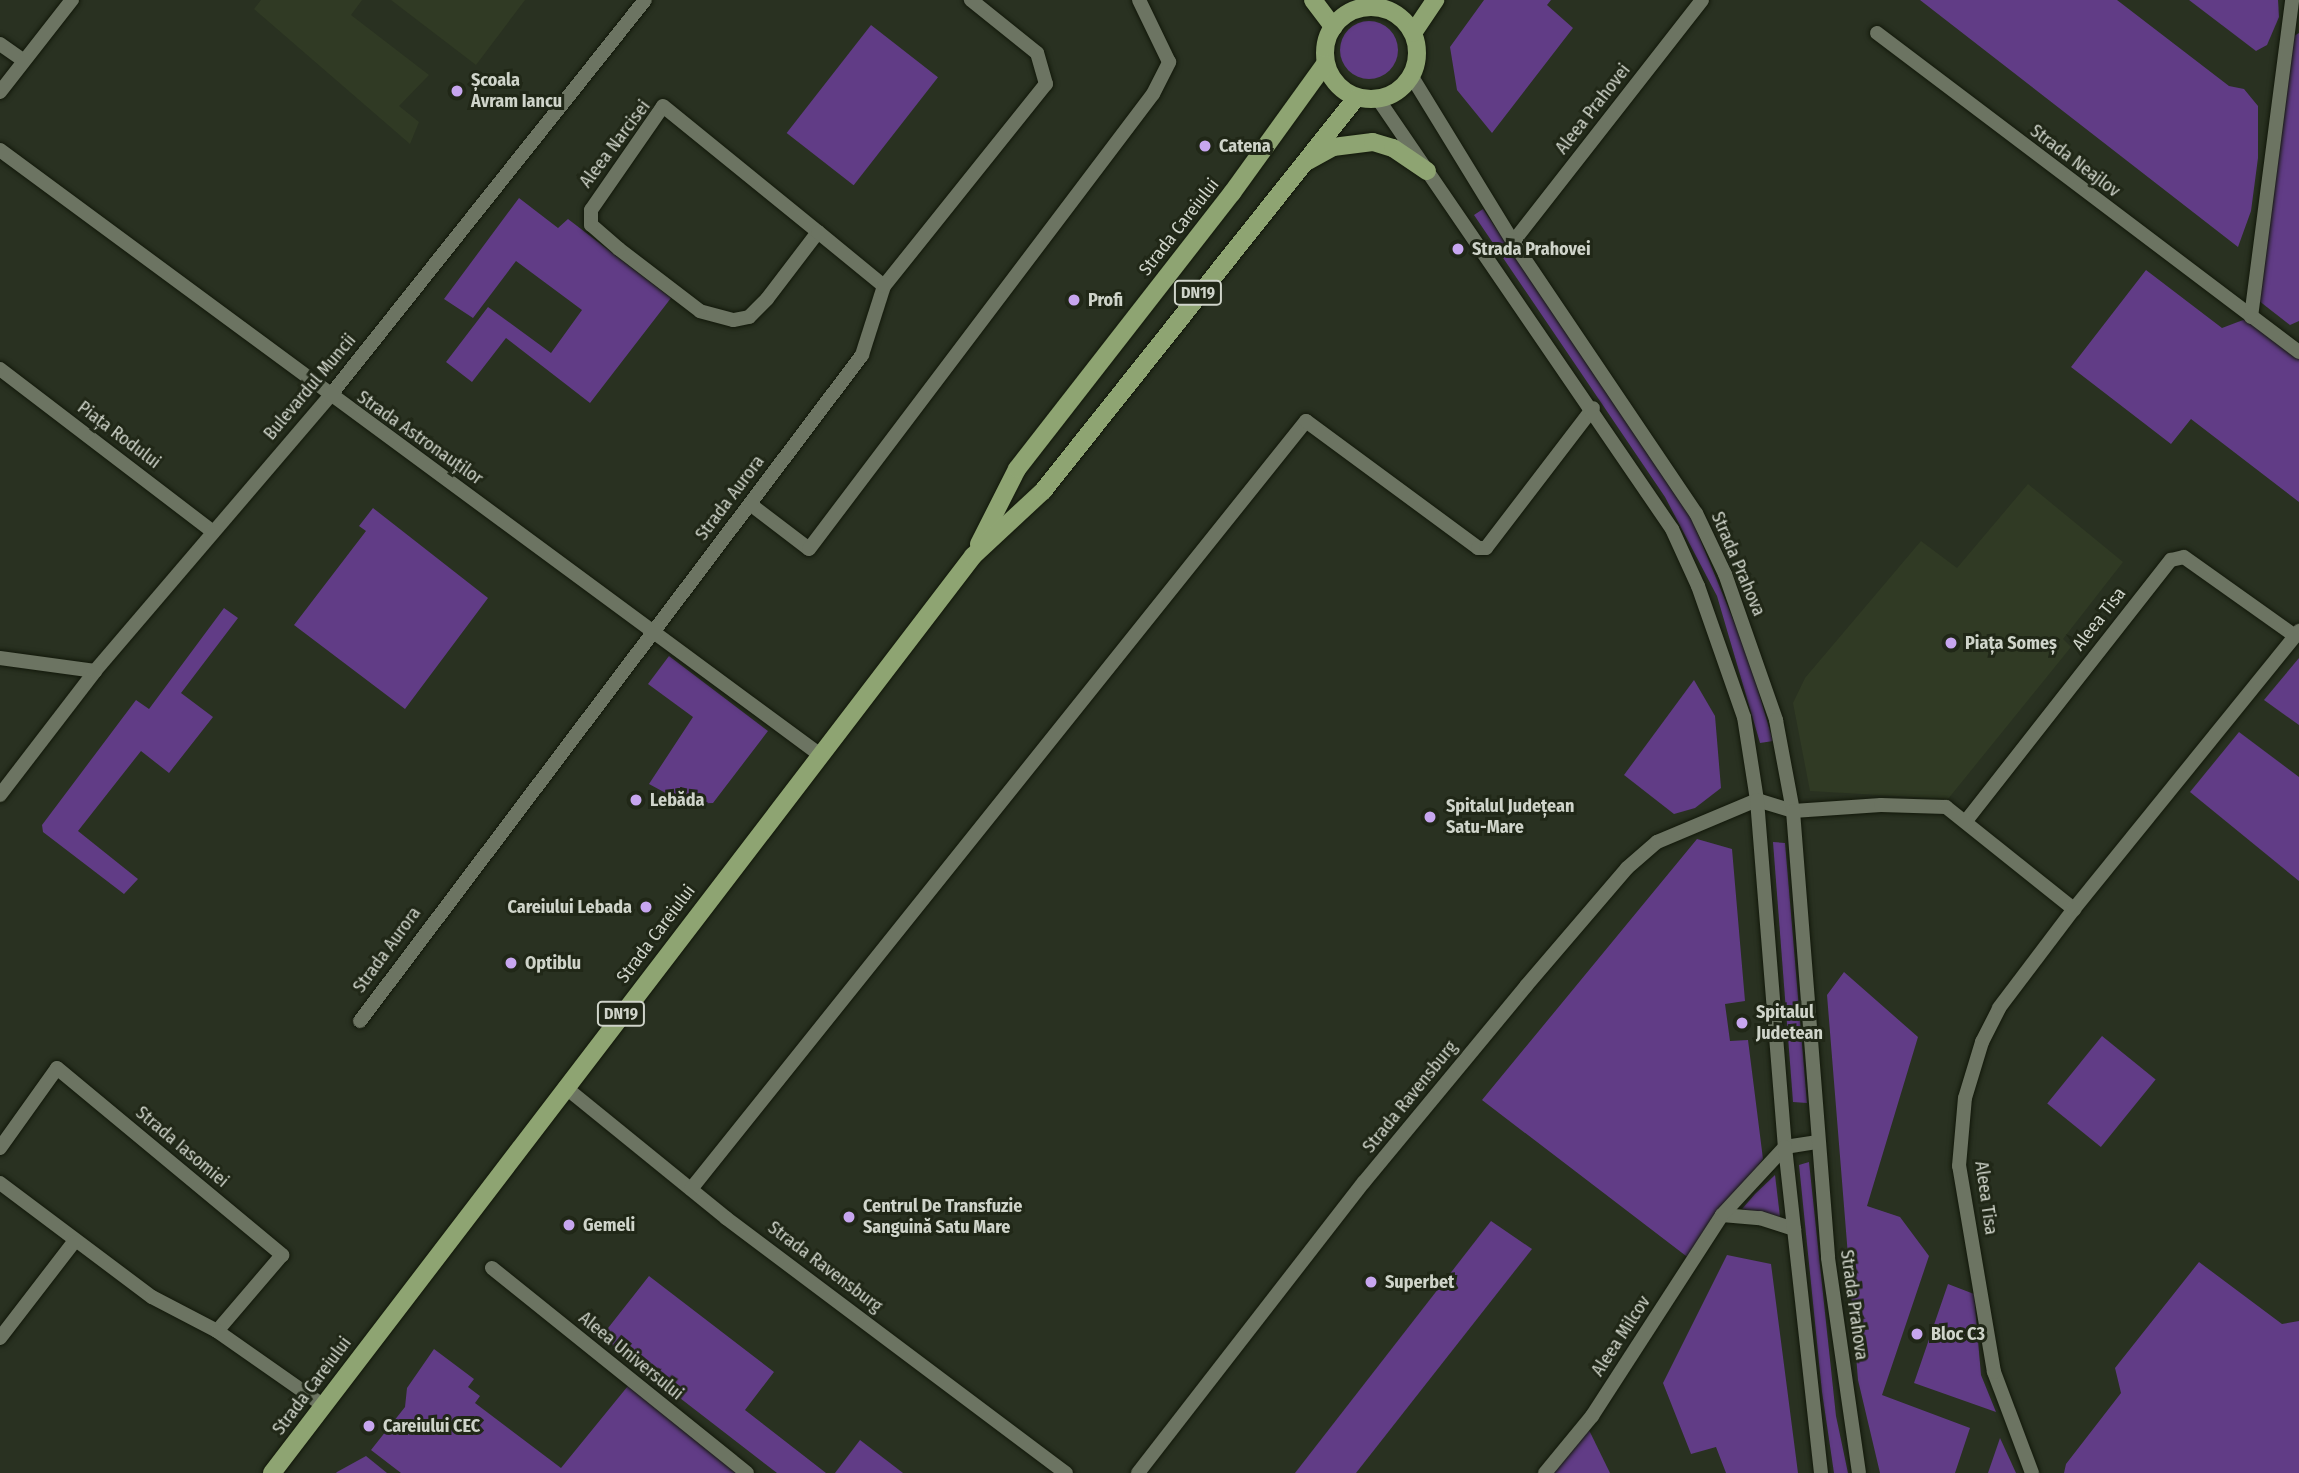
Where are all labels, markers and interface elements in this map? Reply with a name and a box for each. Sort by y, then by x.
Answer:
street label: Aleea Prahovei [1551,60,1635,158]
place label: Școala Avram Iancu [471,70,562,112]
marker: Școala Avram Iancu [449,83,465,99]
street label: Aleea Narcisei [575,96,655,192]
street label: Strada Neajlov [2026,120,2124,202]
place label: Catena [1219,135,1271,157]
marker: Catena [1197,138,1213,154]
street label: Strada Careiului [1134,174,1224,280]
place label: Strada Prahovei [1472,238,1591,260]
marker: Strada Prahovei [1450,241,1466,257]
road number: DN19 [1174,280,1222,306]
place label: Profi [1088,289,1123,311]
marker: Profi [1066,292,1082,308]
street label: Bulevardul Muncii [259,330,361,444]
street label: Strada Astronauților [353,386,487,490]
street label: Piața Rodului [73,397,165,473]
street label: Strada Aurora [691,451,769,545]
street label: Strada Prahova [1706,509,1770,619]
street label: Aleea Tisa [2068,583,2130,655]
place label: Piața Someș [1965,632,2057,654]
marker: Piața Someș [1943,635,1959,651]
place label: Lebăda [650,789,704,811]
marker: Lebăda [628,792,644,808]
place label: Spitalul Județean Satu-Mare [1446,796,1574,838]
marker: Spitalul Județean Satu-Mare [1420,807,1440,827]
street label: Strada Careiului [612,881,700,987]
place label: Careiului Lebada [507,896,632,918]
marker: Careiului Lebada [638,899,654,915]
street label: Strada Aurora [349,903,425,997]
place label: Optiblu [525,952,581,974]
marker: Optiblu [503,955,519,971]
road number: DN19 [596,1002,646,1026]
place label: Spitalul Judetean [1756,1002,1823,1044]
marker: Spitalul Judetean [1734,1015,1750,1031]
street label: Strada Ravensburg [1358,1037,1462,1157]
street label: Strada Iasomiei [131,1102,233,1192]
street label: Aleea Tisa [1970,1160,2002,1236]
place label: Centrul De Transfuzie Sanguină Satu Mare [863,1196,1022,1238]
marker: Centrul De Transfuzie Sanguină Satu Mare [841,1209,857,1225]
place label: Gemeli [583,1214,635,1236]
marker: Gemeli [561,1217,577,1233]
street label: Strada Ravensburg [764,1217,886,1317]
street label: Strada Prahova [1836,1248,1872,1362]
place label: Superbet [1385,1271,1454,1293]
marker: Superbet [1363,1274,1379,1290]
street label: Aleea Milcov [1587,1292,1655,1380]
street label: Aleea Universului [574,1307,688,1405]
place label: Bloc C3 [1931,1323,1985,1345]
marker: Bloc C3 [1909,1326,1925,1342]
street label: Strada Careiului [268,1333,356,1439]
place label: Careiului CEC [383,1415,480,1437]
marker: Careiului CEC [361,1418,377,1434]

